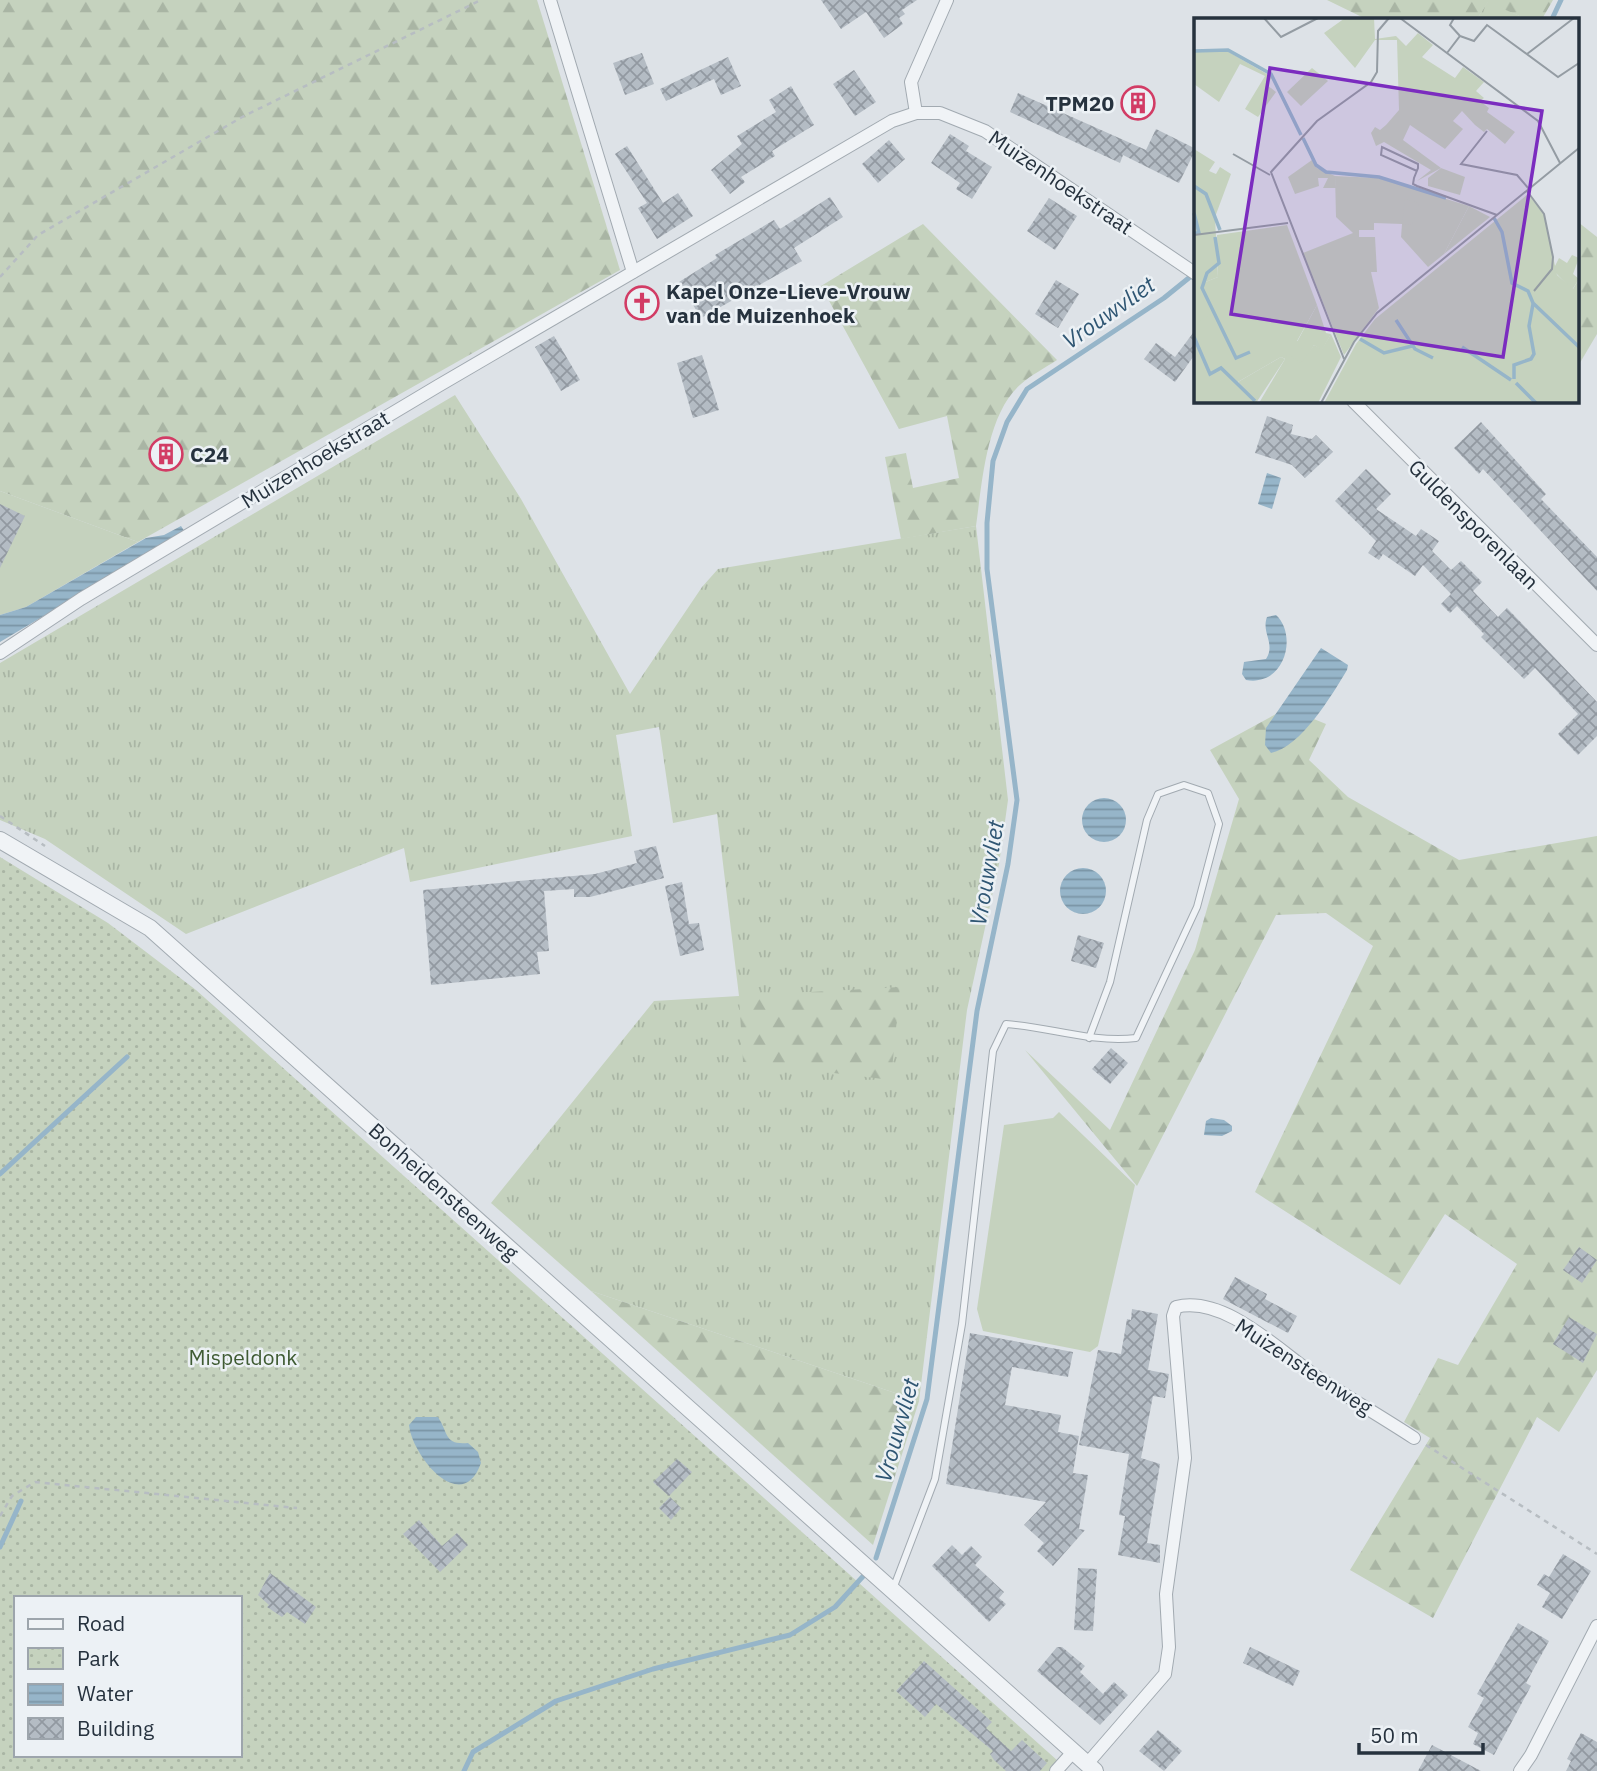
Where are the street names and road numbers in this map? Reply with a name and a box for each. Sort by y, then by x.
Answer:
street label: Muizenhoekstraat [983,123,1139,241]
street label: Muizenhoekstraat [236,404,394,514]
street label: Guldensporenlaan [1403,453,1545,595]
street label: Bonheidensteenweg [363,1116,525,1266]
street label: Muizensteenweg [1230,1311,1378,1421]

